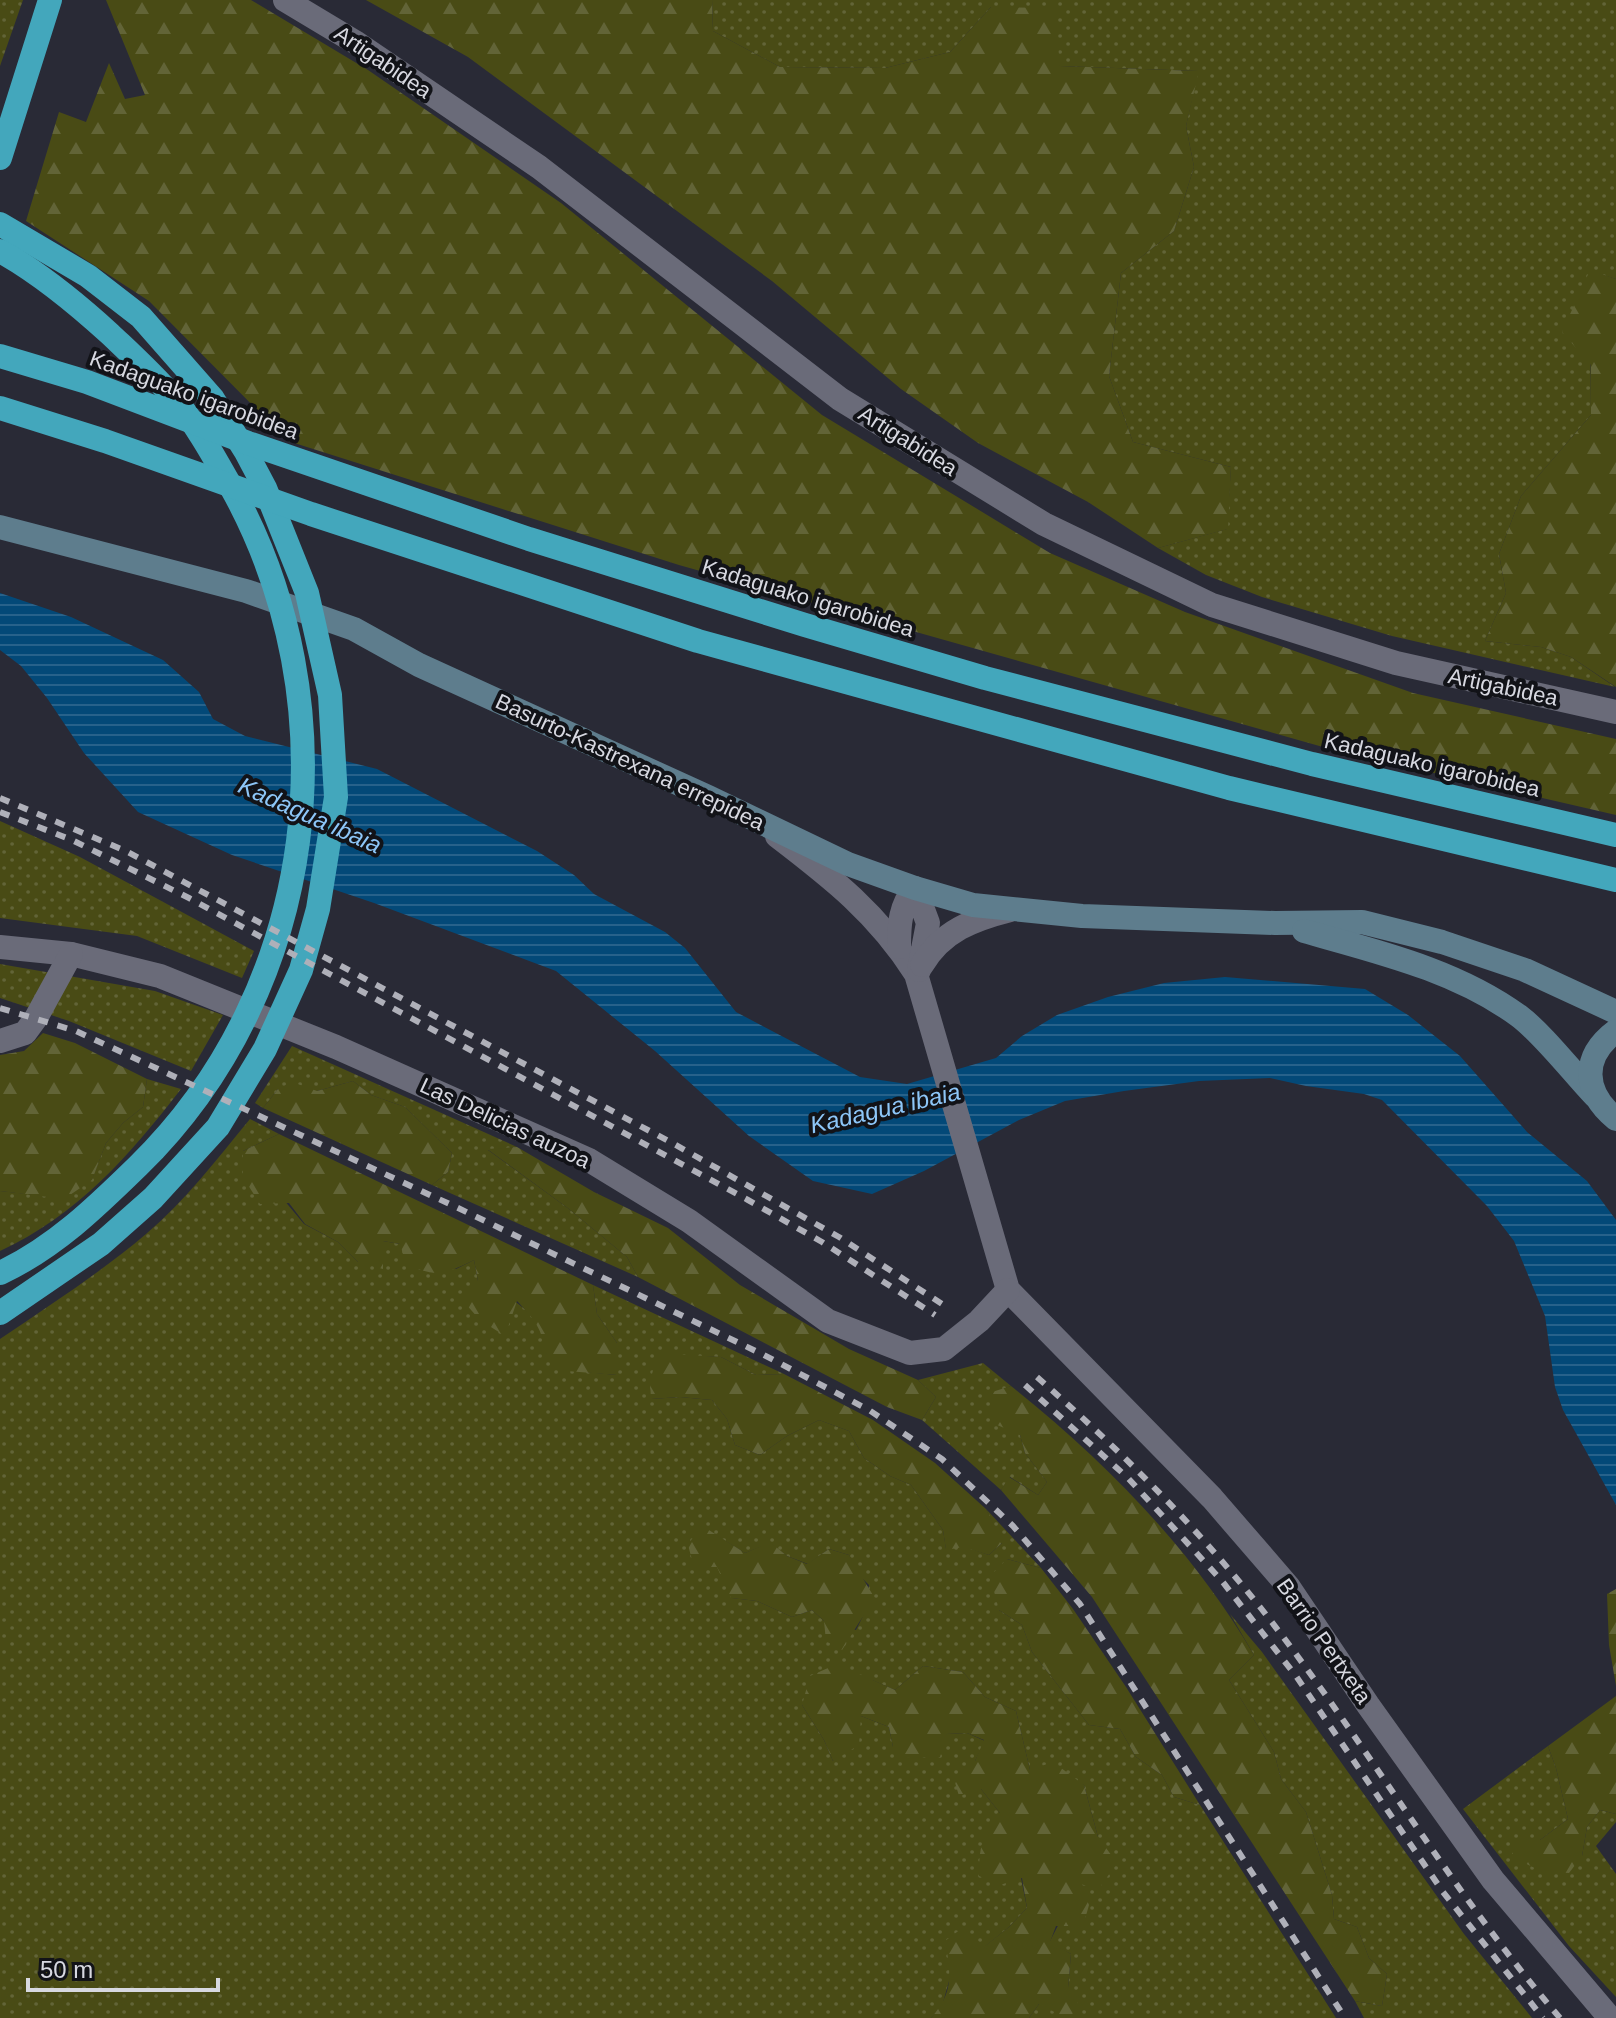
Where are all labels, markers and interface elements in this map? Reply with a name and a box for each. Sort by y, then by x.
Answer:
street label: Artigabidea [330,21,437,104]
street label: Kadaguako igarobidea [86,346,302,445]
street label: Artigabidea [854,401,962,481]
street label: Kadaguako igarobidea [699,554,918,642]
street label: Artigabidea [1446,663,1561,711]
street label: Basurto-Kastrexana errepidea [492,689,769,836]
street label: Kadaguako igarobidea [1322,728,1543,802]
water label: Kadagua ibaia [234,771,386,859]
street label: Las Delicias auzoa [416,1073,595,1174]
water label: Kadagua ibaia [807,1078,963,1138]
street label: Barrio Pertxeta [1272,1574,1377,1709]
scale bar [28,1942,218,1992]
text: 50 m [40,1956,93,1983]

